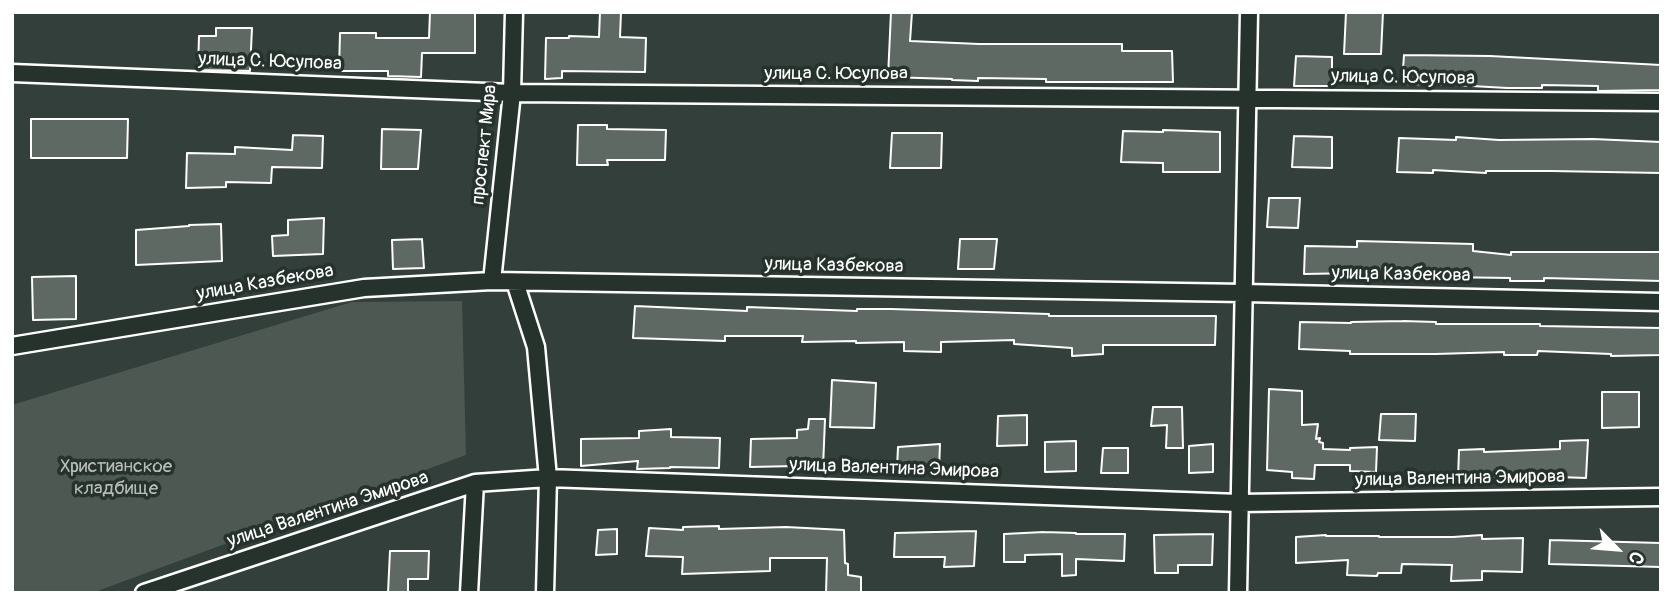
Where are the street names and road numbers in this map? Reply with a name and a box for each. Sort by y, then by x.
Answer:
street label: улица С. Юсупова [198,48,342,76]
street label: улица С. Юсупова [764,63,908,85]
street label: улица С. Юсупова [1331,65,1475,91]
street label: проспект Мира [467,84,503,206]
street label: улица Казбекова [764,253,904,279]
street label: улица Казбекова [195,260,335,306]
street label: улица Казбекова [1331,262,1471,288]
street label: улица Валентина Эмирова [789,454,999,484]
street label: улица Валентина Эмирова [1355,466,1565,492]
street label: улица Валентина Эмирова [225,467,431,553]

